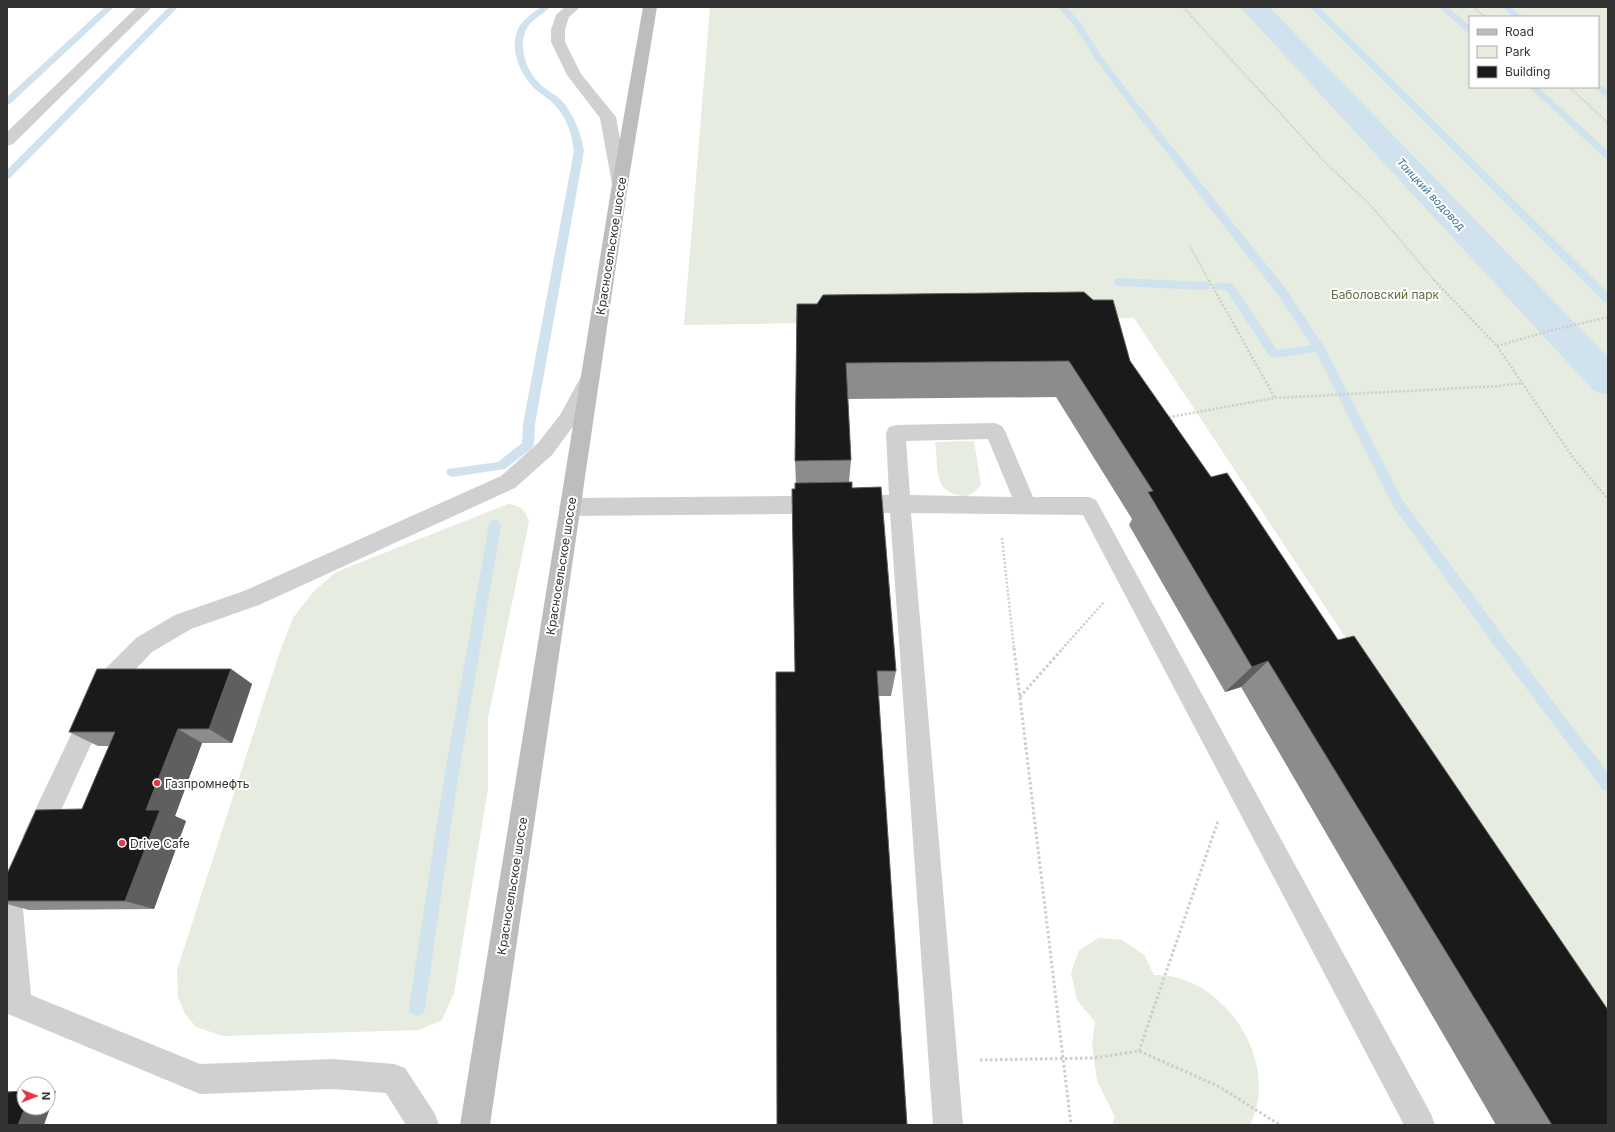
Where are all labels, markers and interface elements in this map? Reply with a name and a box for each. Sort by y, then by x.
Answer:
legend [1469,16,1599,88]
text: Road [1505,24,1534,39]
text: Park [1505,44,1531,59]
text: Building [1505,64,1550,79]
water label: Таицкий водовод [1394,155,1468,233]
street label: Красносельское шоссе [593,176,629,316]
park label: Баболовский парк [1331,287,1440,302]
street label: Красносельское шоссе [543,496,579,636]
place label: Газпромнефть [165,776,250,791]
marker: Газпромнефть [152,778,162,788]
street label: Красносельское шоссе [494,816,530,956]
place label: Drive Cafe [130,836,190,851]
marker: Drive Cafe [117,838,127,848]
north arrow [16,1076,56,1116]
text: N [39,1092,53,1100]

